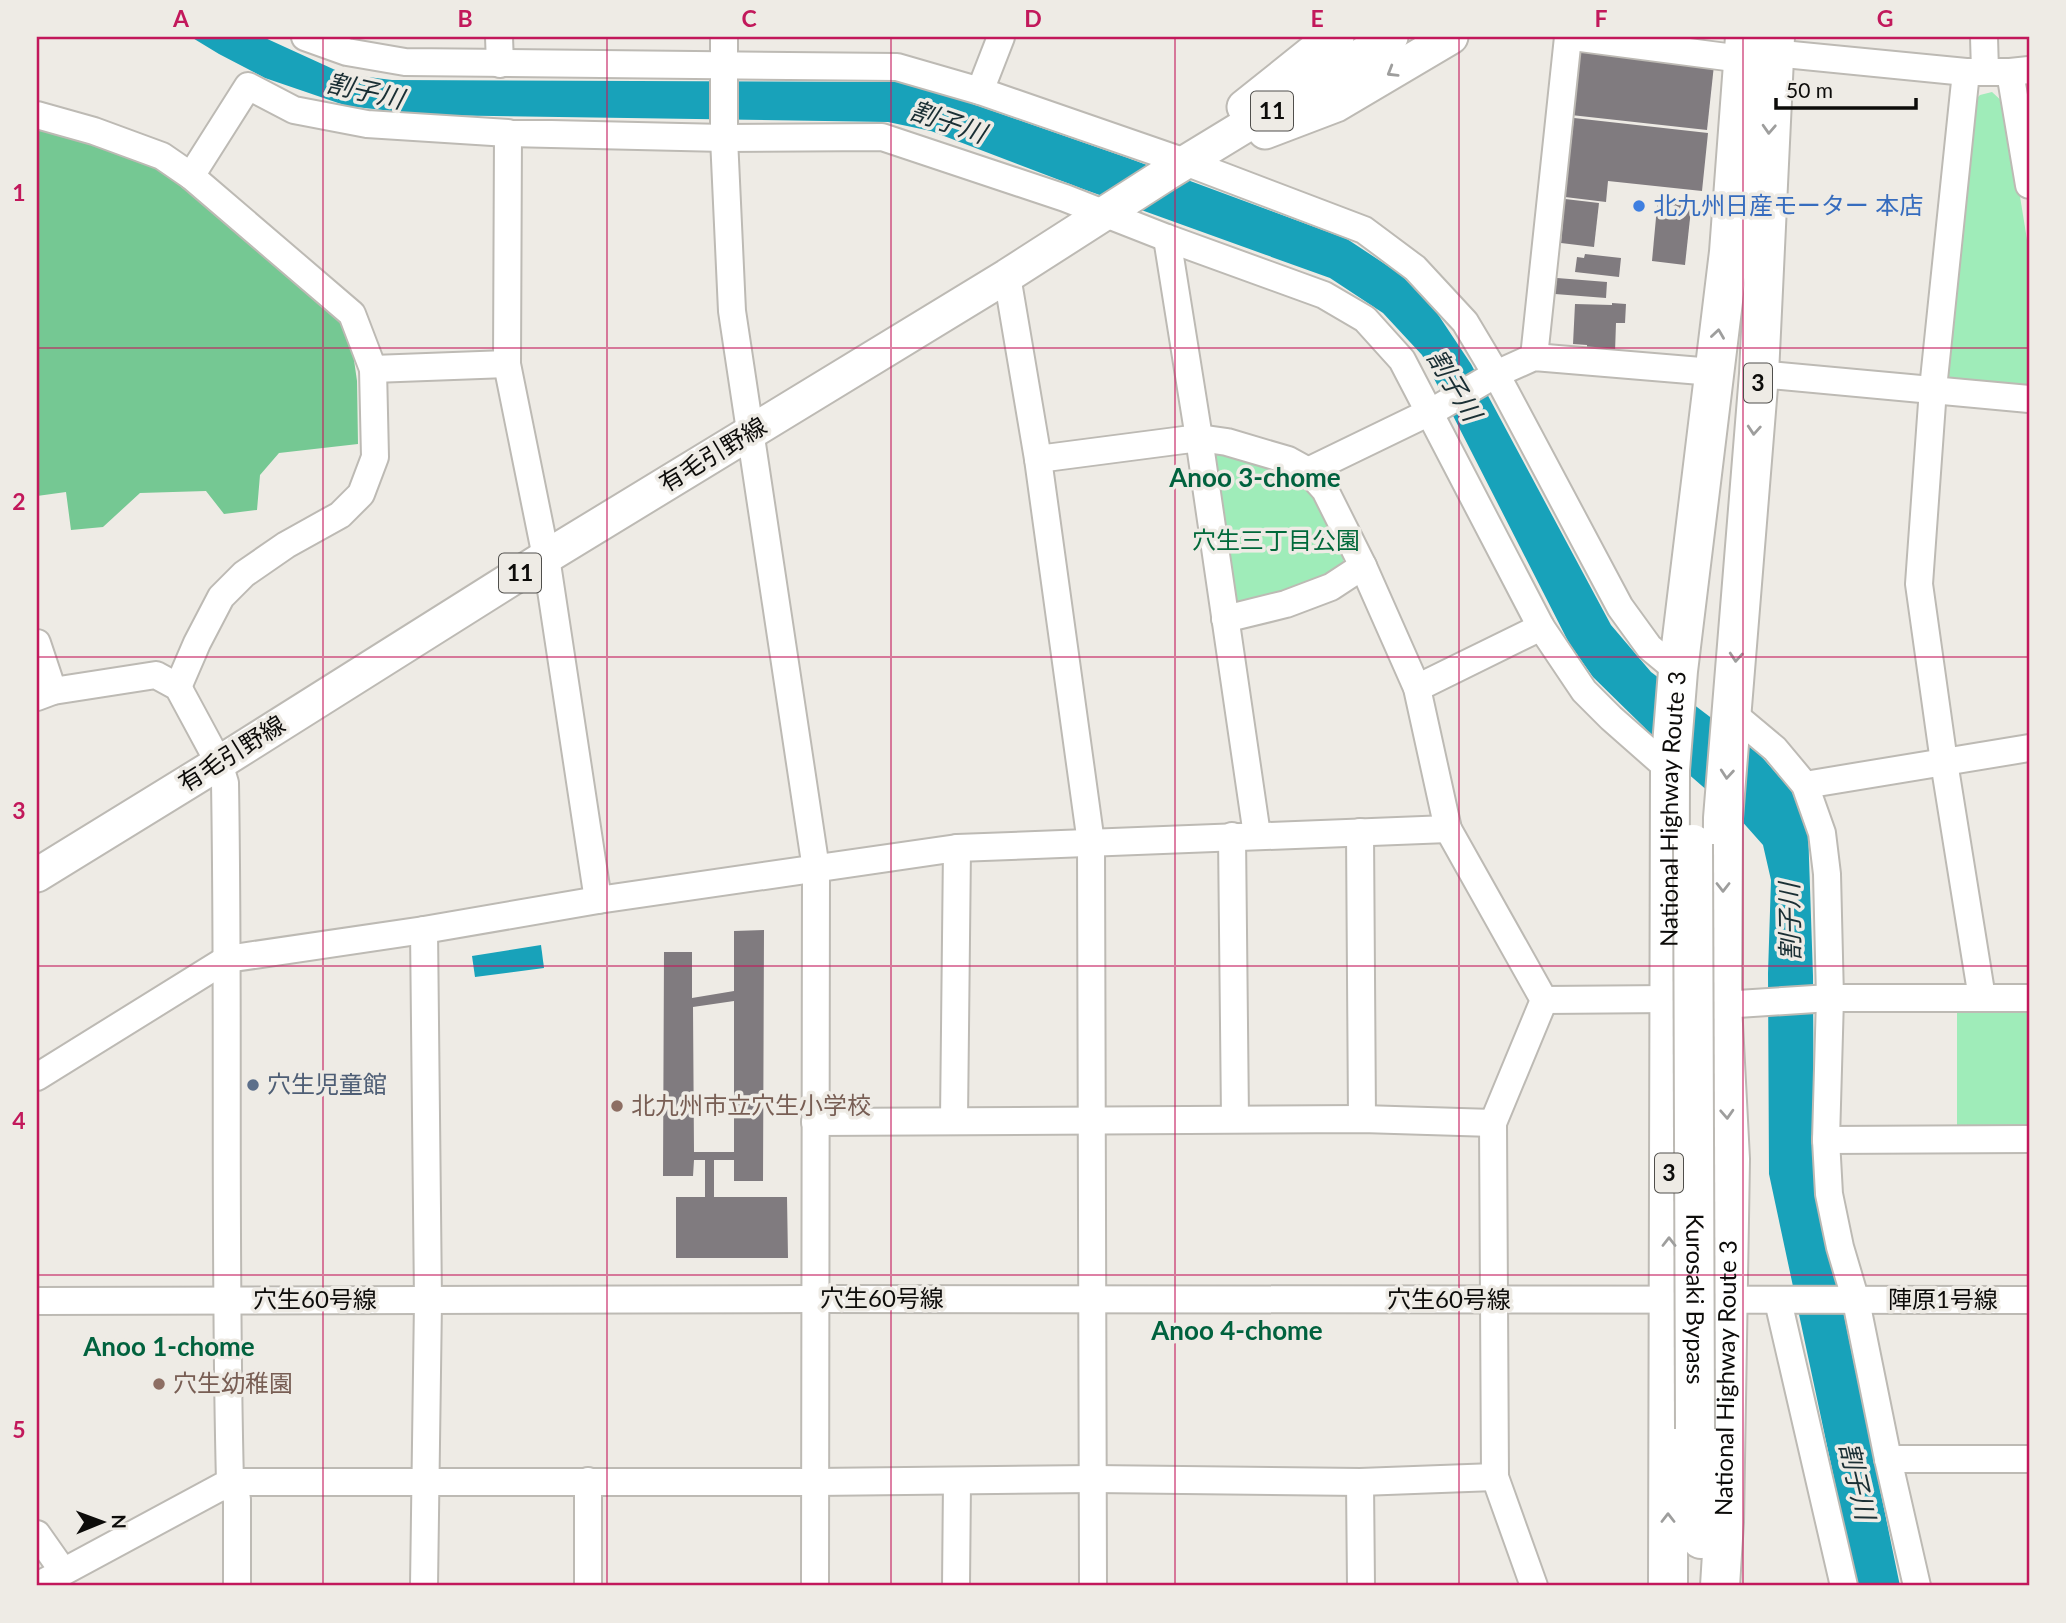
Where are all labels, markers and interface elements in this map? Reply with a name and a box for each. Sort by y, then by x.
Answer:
text: A [172,4,190,32]
text: B [457,4,473,32]
text: C [741,4,757,32]
text: D [1024,4,1042,32]
text: E [1310,4,1324,32]
text: F [1594,4,1608,32]
text: G [1877,4,1893,32]
one-way arrow [1387,64,1400,77]
water label: 割子川 [324,66,410,115]
scale bar [1776,66,1916,110]
text: 50 m [1786,77,1833,102]
road number: 11 [1251,92,1293,130]
water label: 割子川 [906,93,993,150]
one-way arrow [1762,124,1777,135]
text: 1 [12,178,26,206]
place label: 北九州日産モーター 本店 [1653,190,1923,219]
marker: 北九州日産モーター 本店 [1631,198,1647,214]
one-way arrow [1711,328,1726,340]
water label: 割子川 [1421,343,1490,429]
road number: 3 [1744,364,1772,402]
street label: 有毛引野線 [653,410,771,497]
one-way arrow [1747,425,1762,436]
district label: Anoo 3-chome [1168,461,1341,493]
text: 2 [12,487,26,515]
park label: 穴生三丁目公園 [1192,525,1360,554]
road number: 11 [499,554,541,593]
one-way arrow [1729,651,1744,662]
street label: National Highway Route 3 [1654,670,1691,947]
street label: 有毛引野線 [173,709,290,797]
one-way arrow [1720,768,1735,780]
text: 3 [12,796,26,824]
water label: 割子川 [1772,880,1806,961]
one-way arrow [1715,882,1731,892]
place label: 穴生児童館 [267,1069,387,1098]
marker: 穴生児童館 [245,1077,261,1093]
place label: 北九州市立穴生小学校 [631,1090,871,1119]
marker: 北九州市立穴生小学校 [609,1098,625,1114]
text: 4 [12,1106,26,1134]
one-way arrow [1720,1109,1735,1120]
road number: 3 [1655,1154,1683,1192]
street label: Kurosaki Bypass [1681,1214,1711,1384]
one-way arrow [1661,1236,1677,1246]
street label: National Highway Route 3 [1708,1240,1742,1516]
street label: 穴生60号線 [820,1283,944,1312]
street label: 穴生60号線 [253,1284,377,1313]
street label: 穴生60号線 [1387,1284,1511,1313]
street label: 陣原1号線 [1888,1284,1998,1313]
district label: Anoo 4-chome [1150,1314,1323,1346]
district label: Anoo 1-chome [82,1330,255,1362]
place label: 穴生幼稚園 [173,1368,293,1397]
marker: 穴生幼稚園 [151,1376,167,1392]
text: 5 [12,1415,26,1443]
water label: 割子川 [1834,1439,1883,1525]
north arrow [66,1486,136,1556]
one-way arrow [1660,1512,1676,1523]
text: N [108,1514,131,1529]

